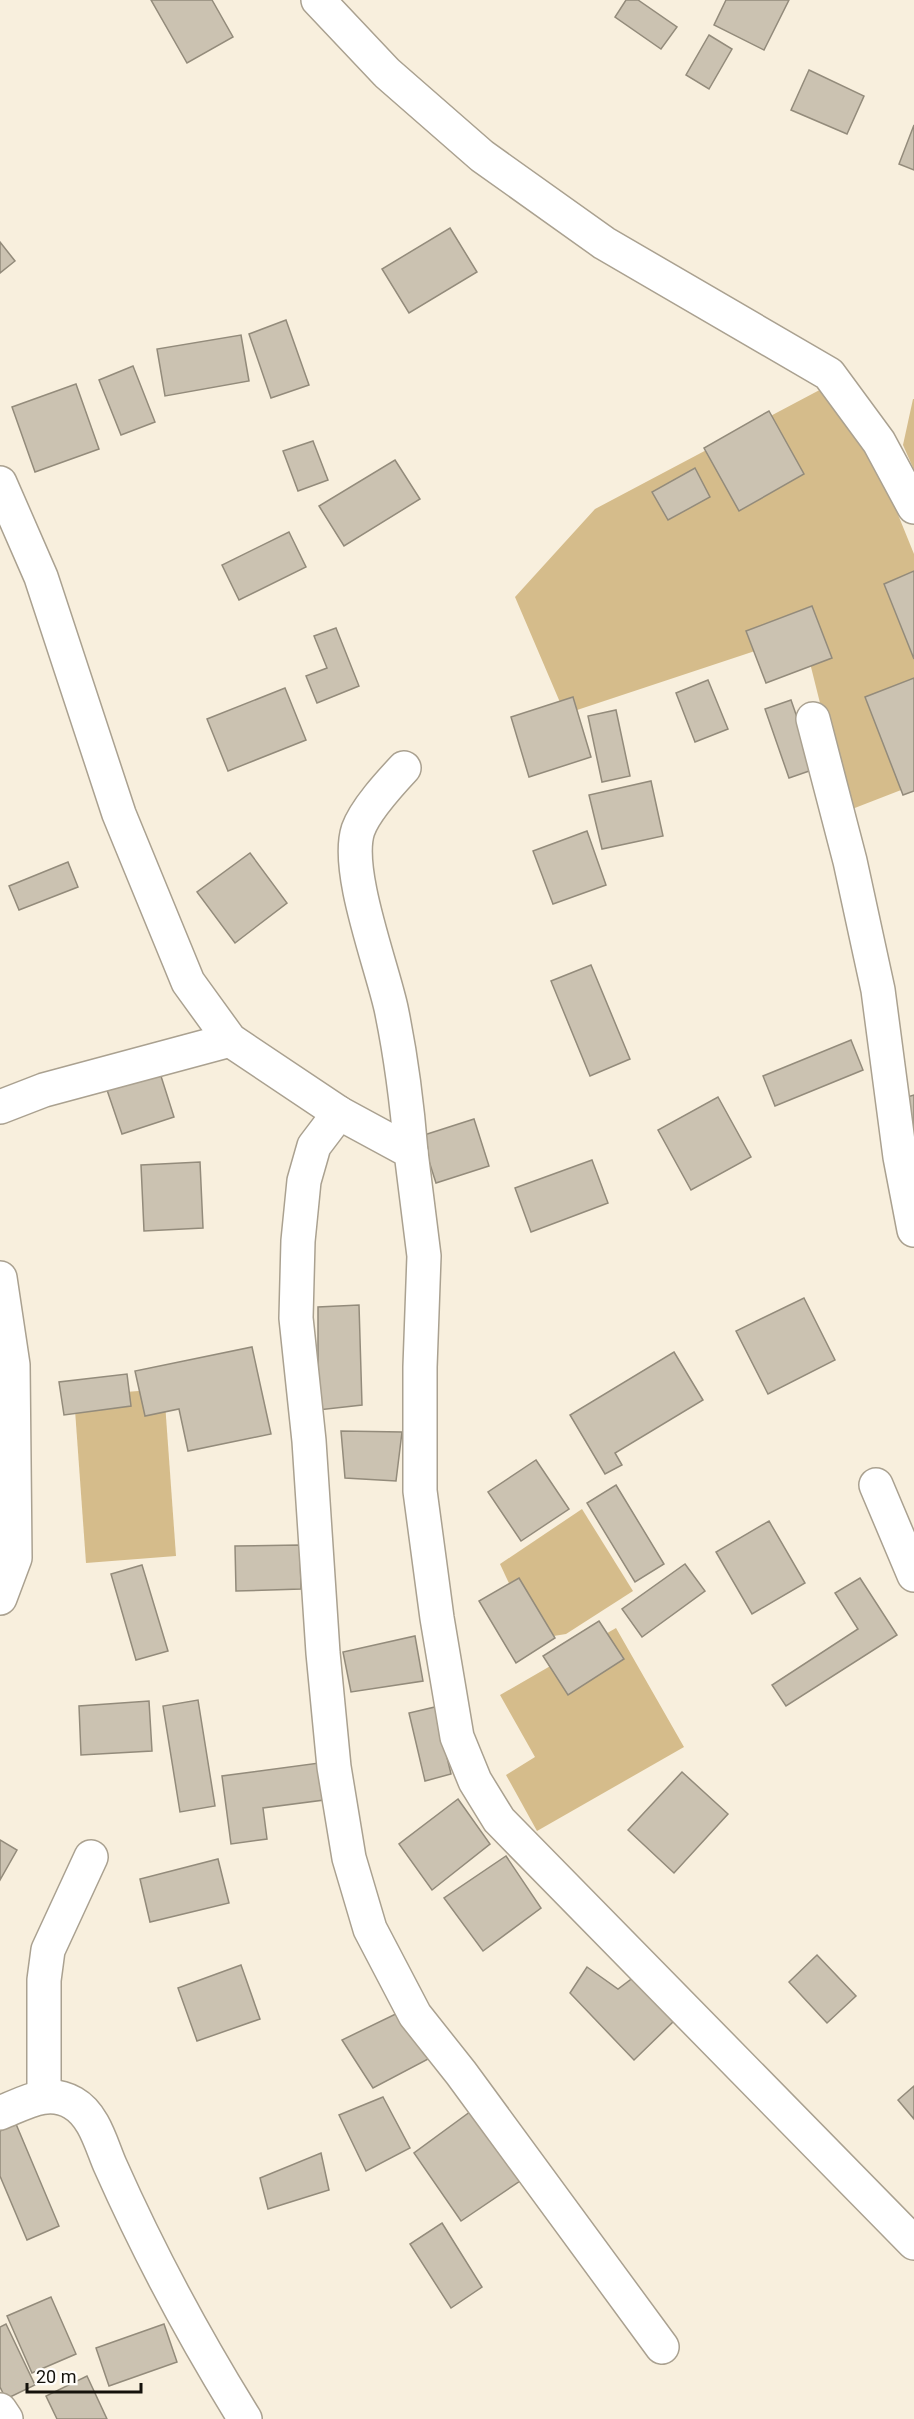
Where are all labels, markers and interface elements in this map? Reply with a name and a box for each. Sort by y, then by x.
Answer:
scale bar [27,2356,141,2394]
text: 20 m [36,2366,76,2387]

